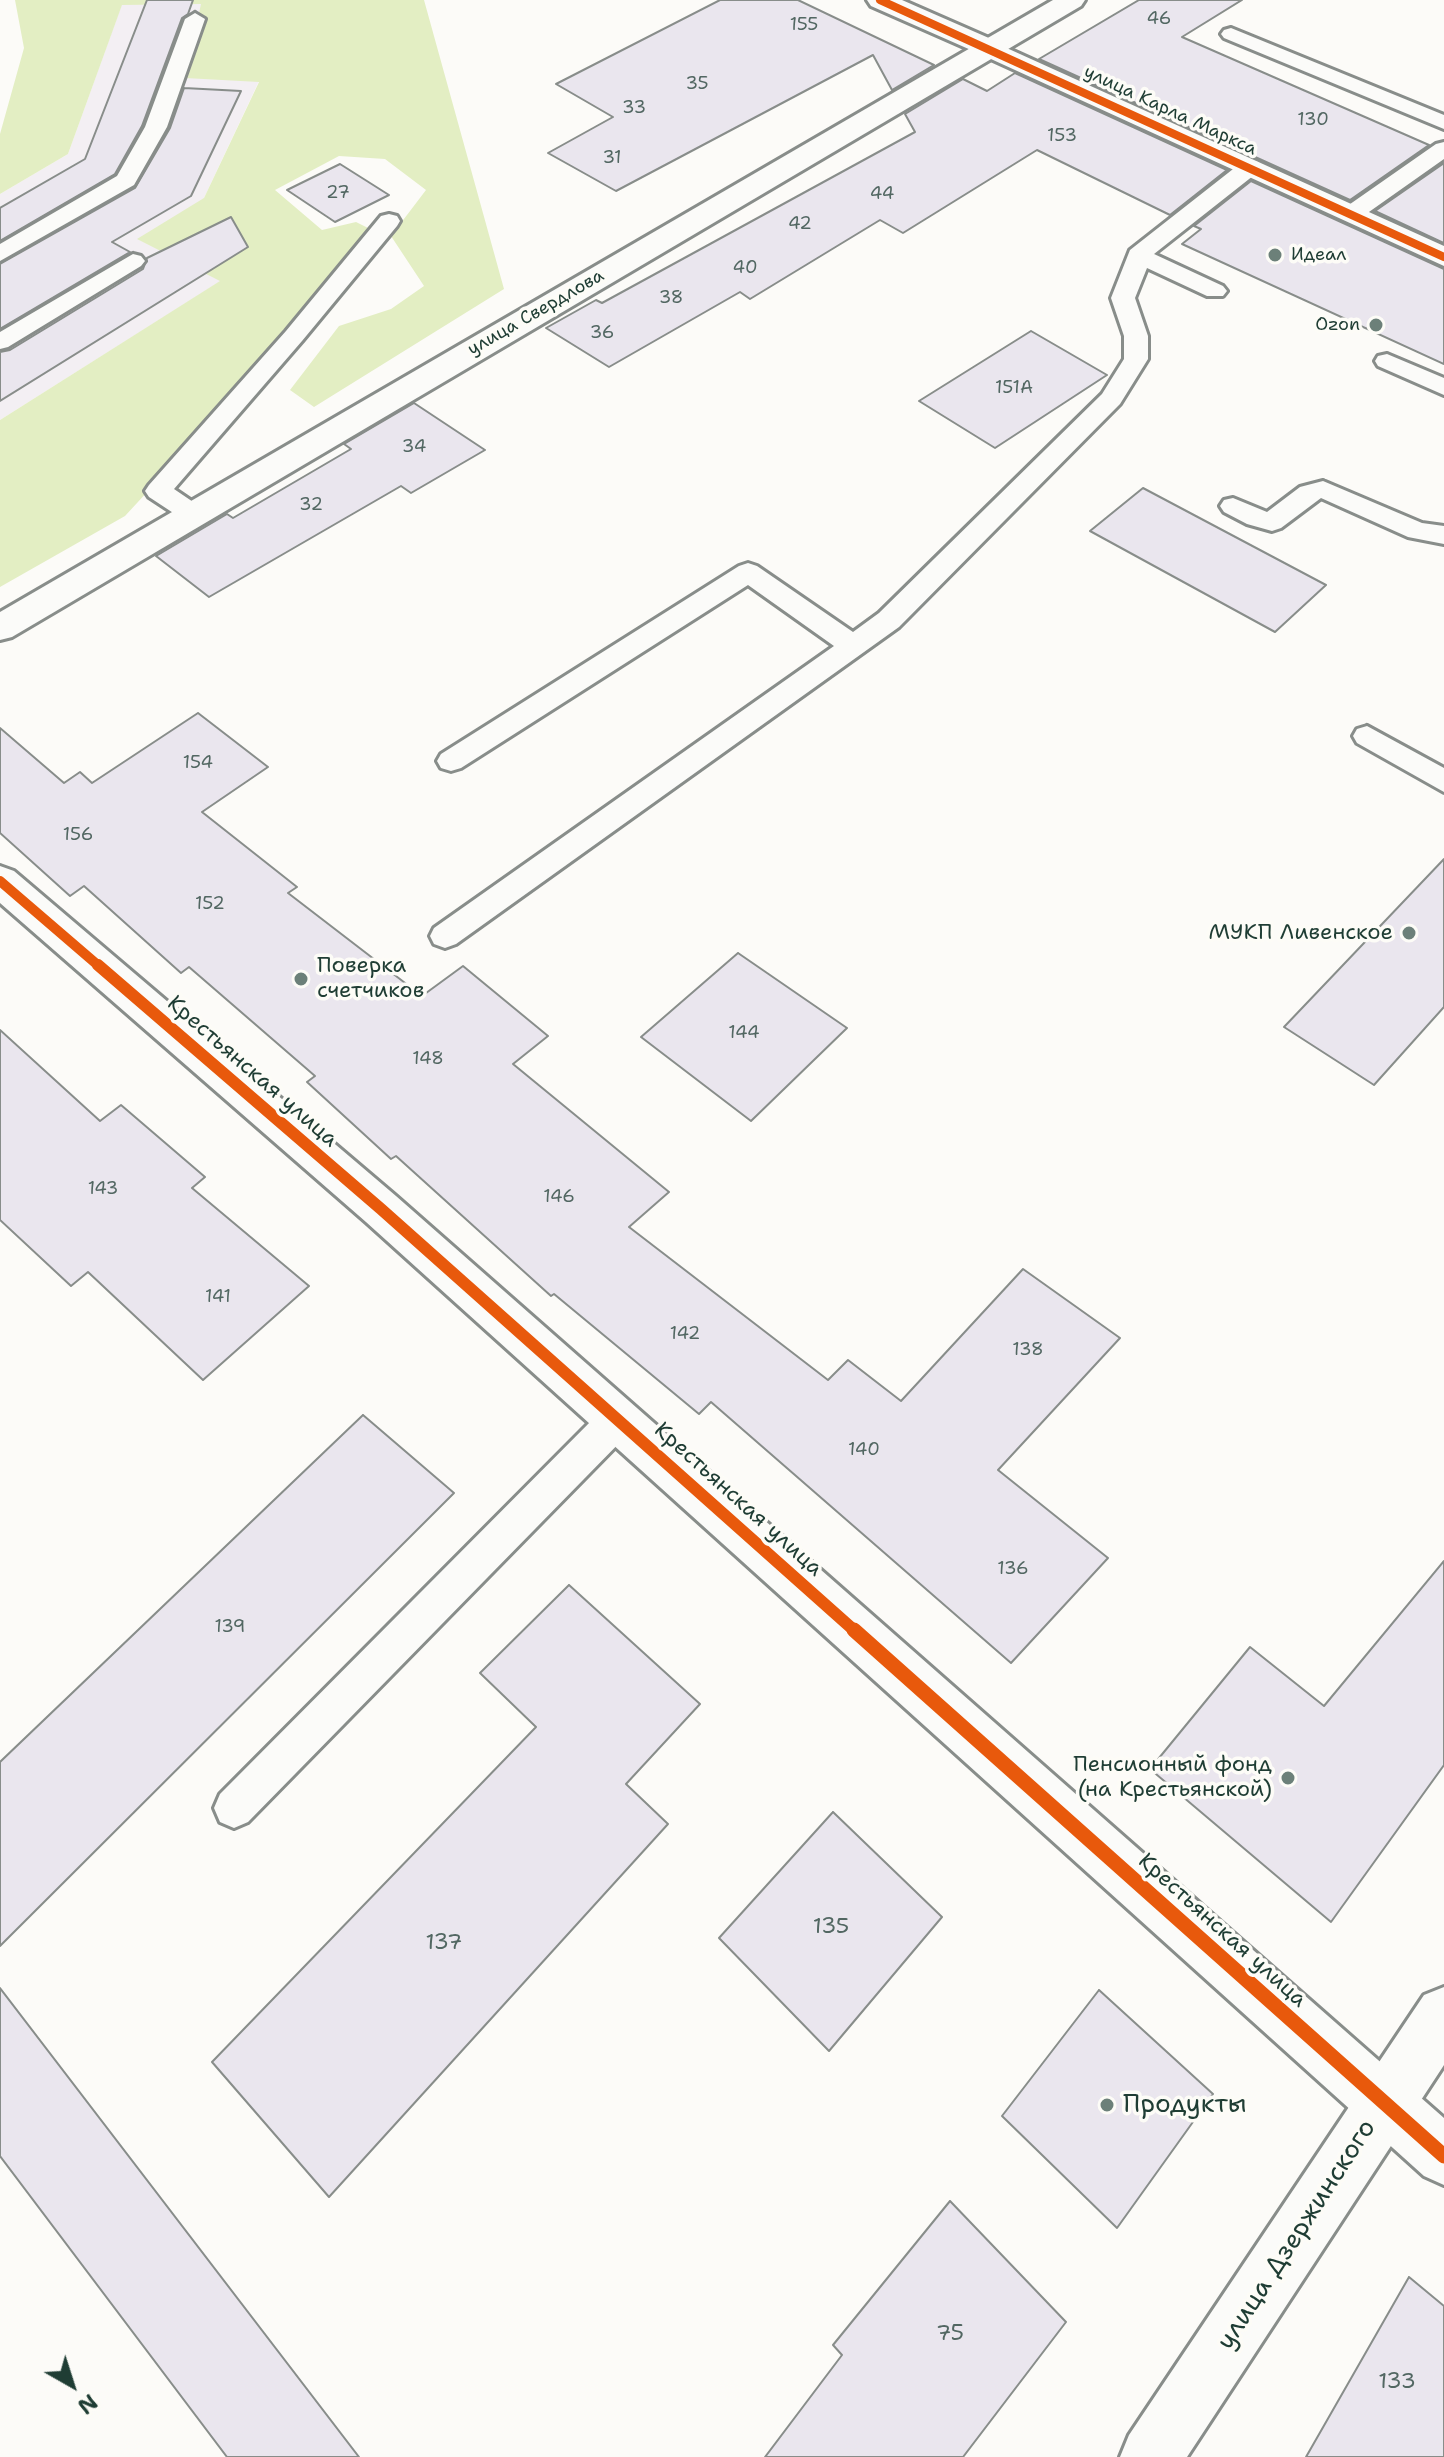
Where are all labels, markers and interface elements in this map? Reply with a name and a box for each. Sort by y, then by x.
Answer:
house number: 46 [1147,8,1171,30]
house number: 155 [790,14,818,36]
street label: улица Карла Маркса [1080,61,1260,161]
house number: 35 [685,73,709,95]
house number: 33 [622,97,646,119]
house number: 130 [1297,109,1329,131]
house number: 153 [1047,125,1077,147]
house number: 31 [602,147,622,169]
house number: 27 [326,182,350,204]
house number: 44 [870,183,894,205]
house number: 42 [788,213,812,235]
place label: Идеал [1291,244,1346,266]
marker: Идеал [1266,246,1284,264]
house number: 40 [732,257,758,279]
street label: улица Свердлова [464,265,608,361]
house number: 38 [659,287,683,309]
place label: Ozon [1315,314,1360,336]
marker: Ozon [1367,316,1385,334]
house number: 36 [590,322,614,344]
house number: 151А [995,377,1033,399]
house number: 34 [402,436,426,458]
house number: 32 [299,494,323,516]
house number: 154 [183,752,213,774]
house number: 156 [63,824,93,846]
house number: 152 [195,893,225,915]
place label: МУКП Ливенское [1209,920,1393,946]
marker: МУКП Ливенское [1400,924,1418,942]
place label: Поверка счетчиков [317,953,424,1004]
marker: Поверка счетчиков [292,970,310,988]
street label: Крестьянская улица [161,991,343,1153]
house number: 144 [728,1022,760,1044]
house number: 148 [412,1048,444,1070]
house number: 143 [88,1178,118,1200]
house number: 146 [543,1186,575,1208]
house number: 141 [205,1286,231,1308]
house number: 142 [670,1323,700,1345]
house number: 138 [1012,1339,1044,1361]
street label: Крестьянская улица [648,1417,828,1583]
house number: 140 [848,1439,880,1461]
house number: 136 [997,1558,1029,1580]
house number: 139 [215,1616,245,1638]
place label: Пенсионный фонд (на Крестьянской) [1073,1752,1272,1804]
marker: Пенсионный фонд (на Крестьянской) [1279,1769,1297,1787]
street label: Крестьянская улица [1132,1848,1312,2014]
house number: 135 [813,1914,849,1940]
house number: 137 [425,1930,463,1956]
place label: Продукты [1123,2089,1247,2121]
marker: Продукты [1098,2096,1116,2114]
street label: улица Дзержинского [1211,2114,1383,2356]
house number: 75 [936,2321,964,2347]
north arrow [32,2345,112,2425]
house number: 133 [1378,2369,1416,2395]
text: N [72,2387,103,2421]

